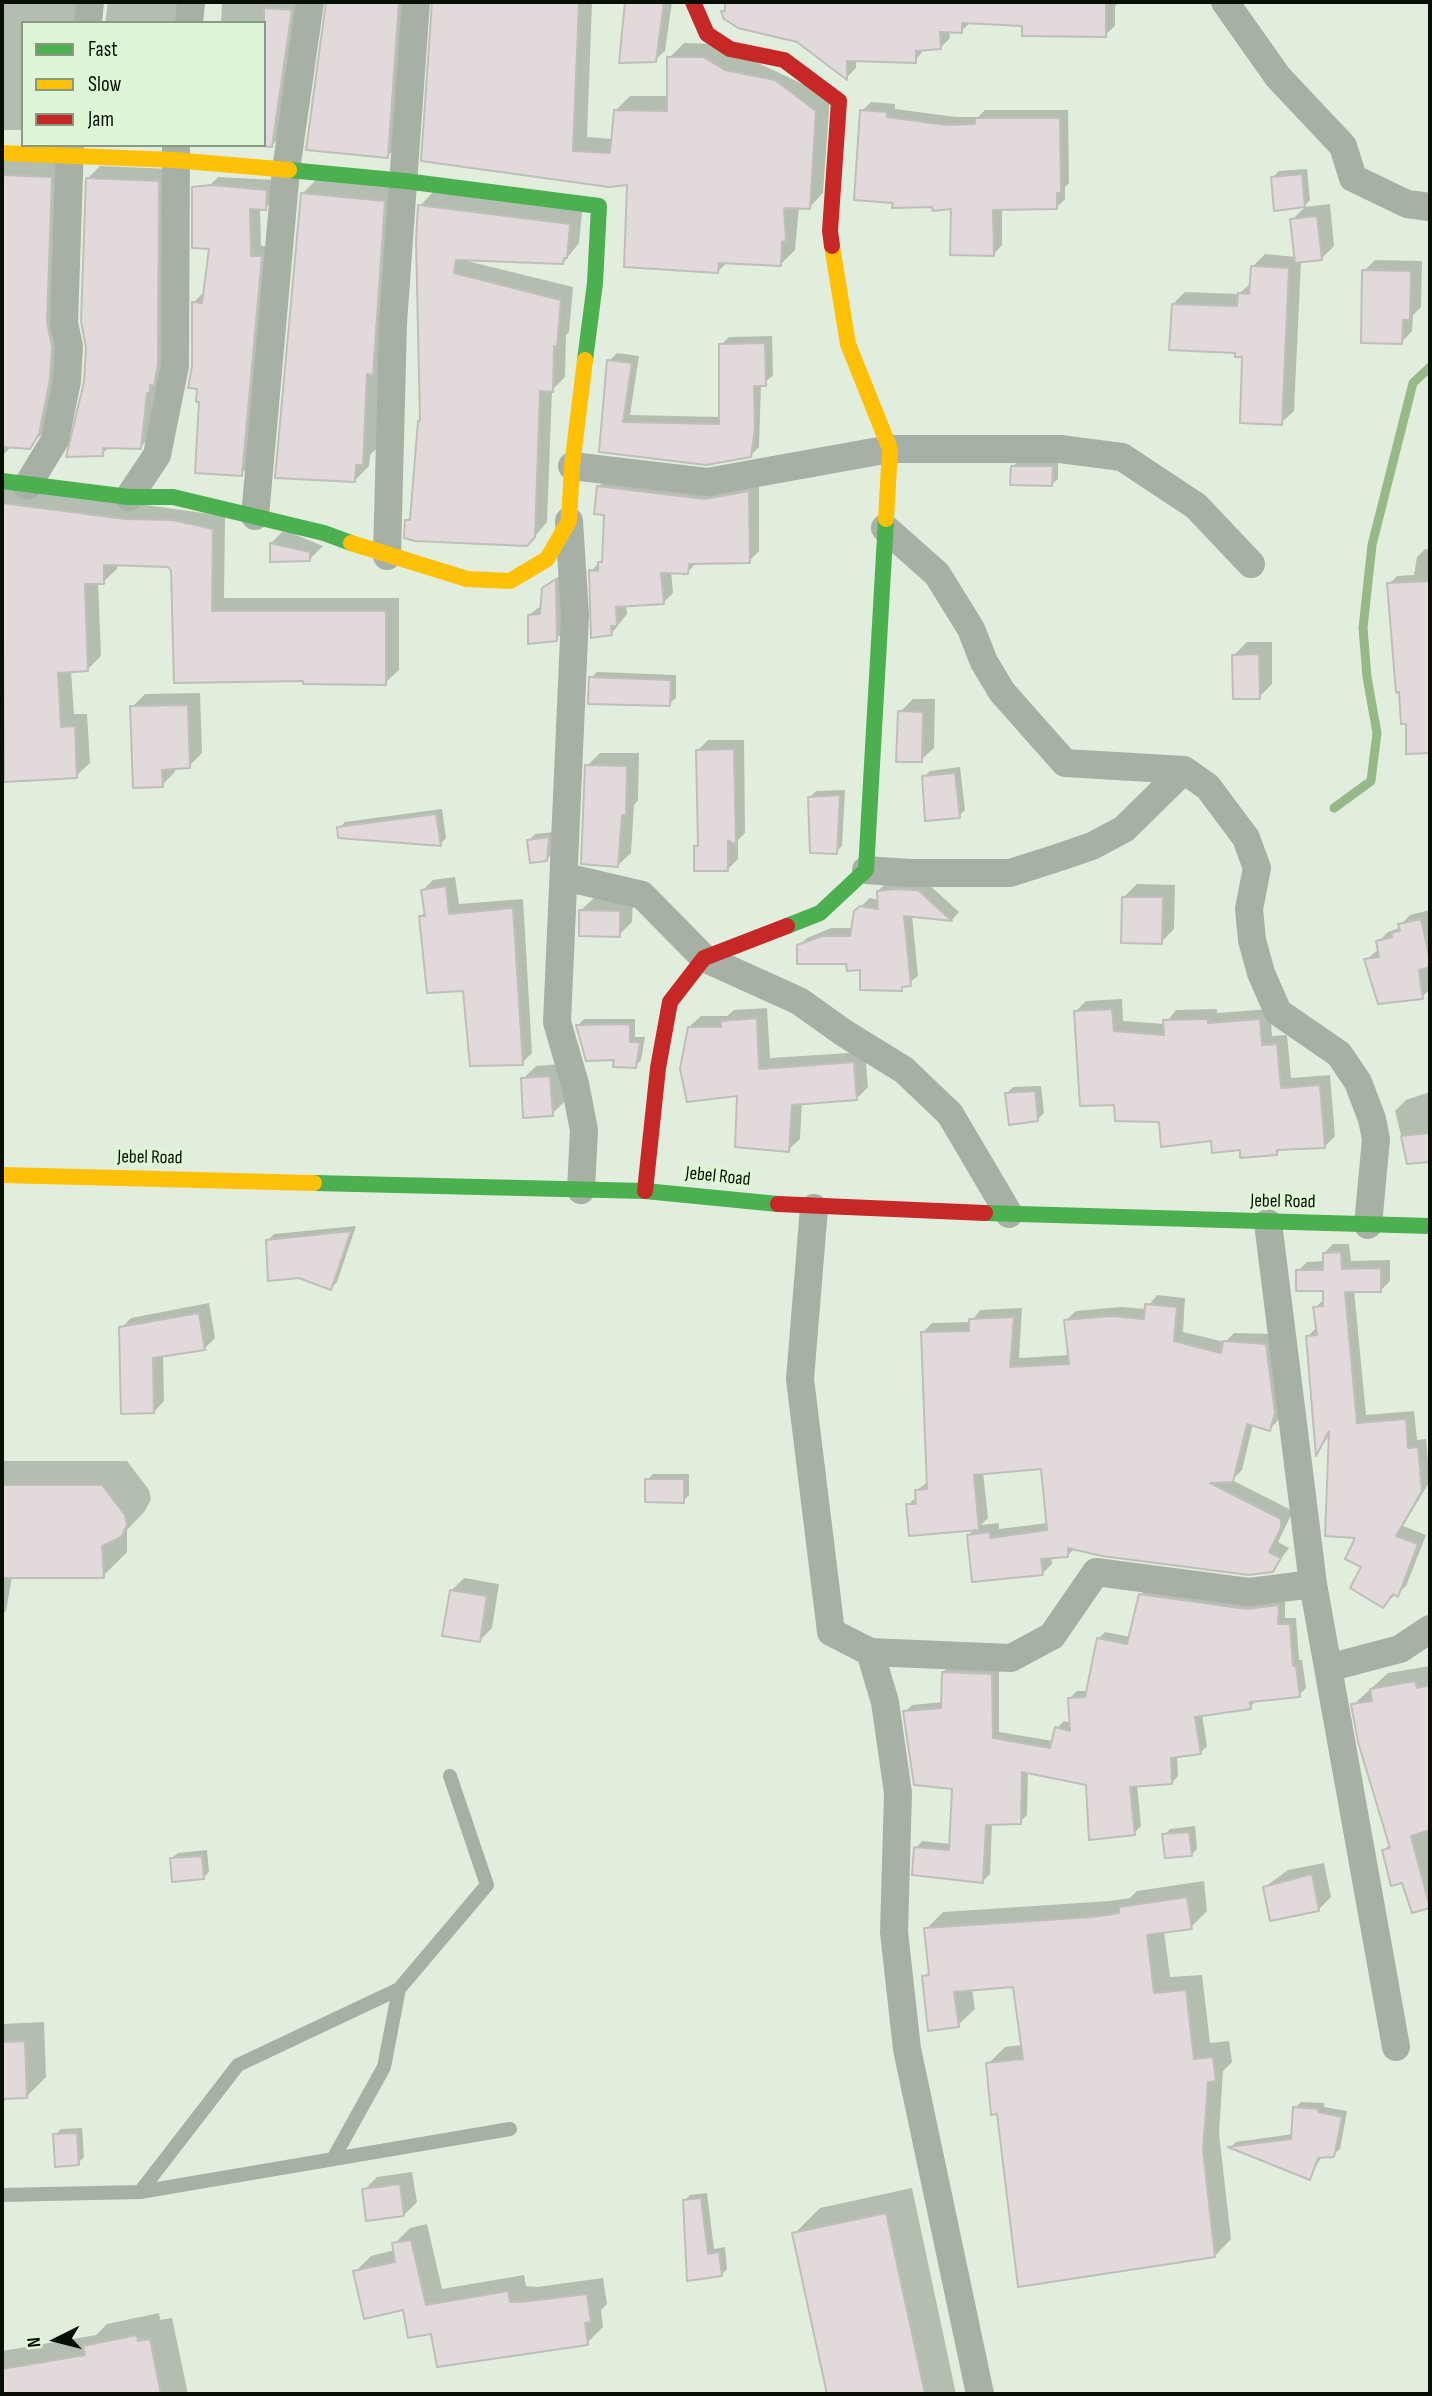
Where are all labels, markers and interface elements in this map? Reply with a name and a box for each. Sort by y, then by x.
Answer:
legend [21,21,266,147]
text: Fast [88,37,118,62]
text: Slow [88,72,121,97]
text: Jam [88,107,114,132]
street label: Jebel Road [117,1146,183,1170]
street label: Jebel Road [684,1162,752,1192]
street label: Jebel Road [1250,1190,1316,1214]
north arrow [21,2305,91,2375]
text: N [23,2336,47,2348]

